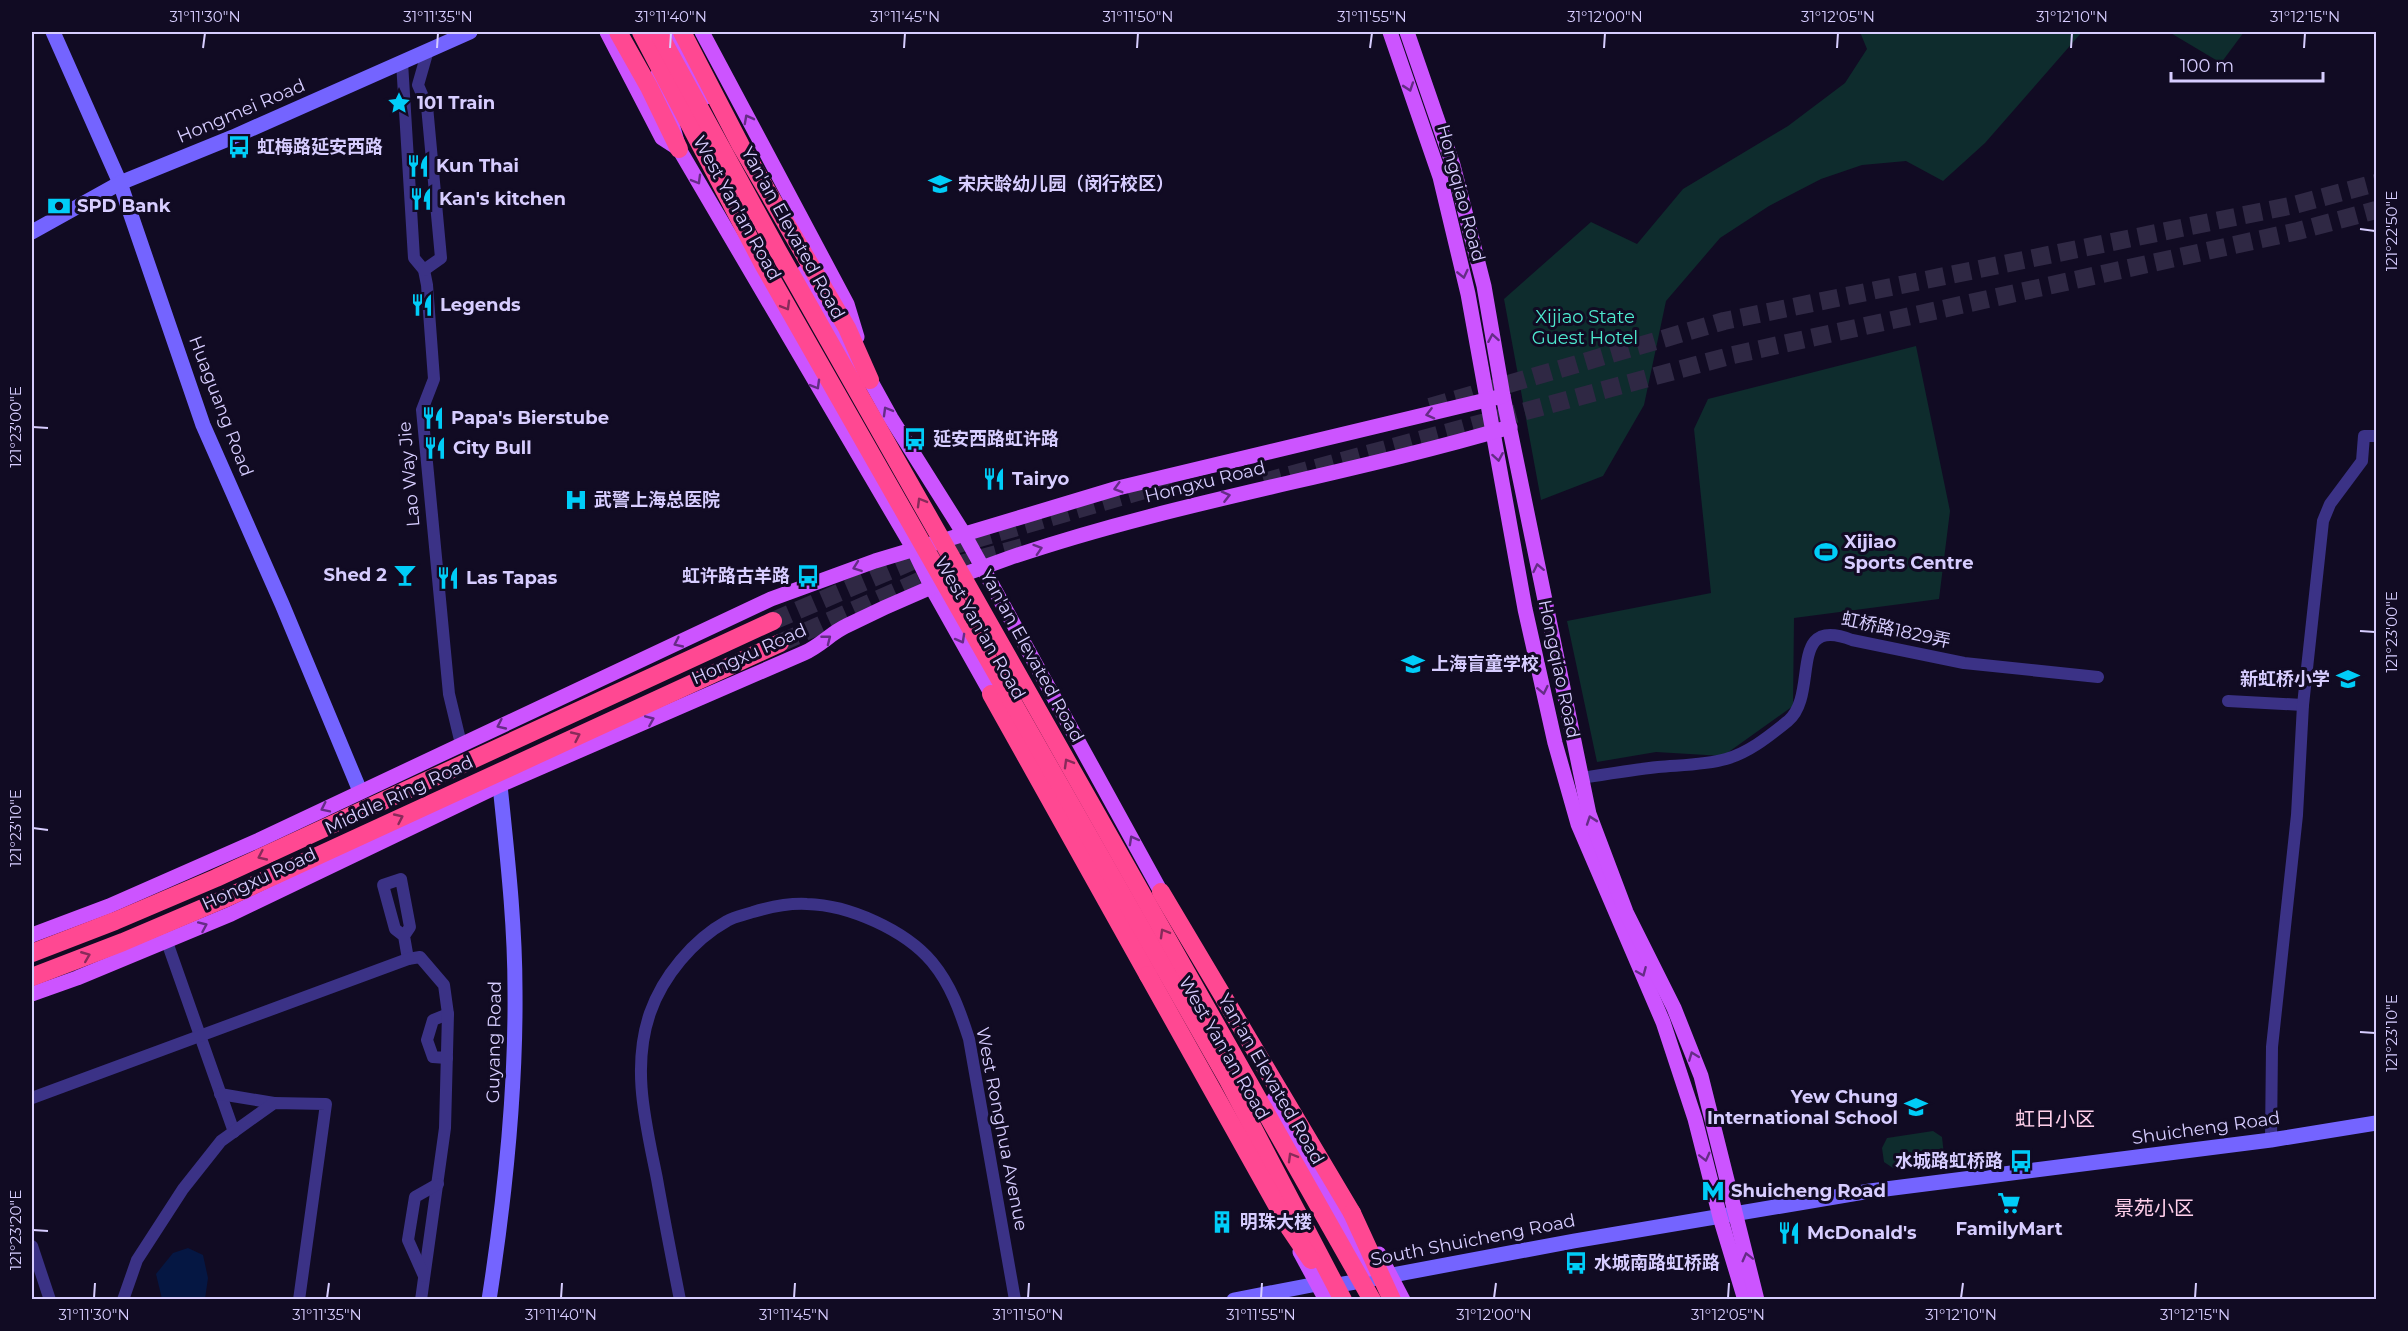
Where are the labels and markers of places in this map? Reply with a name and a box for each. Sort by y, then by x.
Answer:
place icon: 101 Train [386,90,412,116]
place label: 101 Train [417,92,495,114]
bus stop icon: 虹梅路延安西路 [226,134,252,160]
place label: 虹梅路延安西路 [257,136,383,158]
restaurant icon: Kun Thai [405,153,431,179]
place label: Kun Thai [436,155,519,177]
school or university icon: 宋庆龄幼儿园（闵行校区） [927,171,953,197]
place label: 宋庆龄幼儿园（闵行校区） [958,173,1174,195]
restaurant icon: Kan's kitchen [408,186,434,212]
place label: Kan's kitchen [439,188,566,210]
bank icon: SPD Bank [46,193,72,219]
place label: SPD Bank [77,195,171,217]
restaurant icon: Legends [409,292,435,318]
place label: Legends [440,294,521,316]
restaurant icon: Papa's Bierstube [420,405,446,431]
place label: Papa's Bierstube [451,407,609,429]
bus stop icon: 延安西路虹许路 [902,426,928,452]
place label: 延安西路虹许路 [933,428,1059,450]
restaurant icon: City Bull [422,435,448,461]
place label: City Bull [453,437,532,459]
restaurant icon: Tairyo [981,466,1007,492]
place label: Tairyo [1012,468,1069,490]
hospital icon: 武警上海总医院 [563,487,589,513]
place label: 武警上海总医院 [594,489,720,511]
place label: Xijiao Sports Centre [1844,531,1974,574]
sports icon: Xijiao Sports Centre [1813,539,1839,565]
bar icon: Shed 2 [392,562,418,588]
bus stop icon: 虹许路古羊路 [795,563,821,589]
place label: Shed 2 [323,564,387,586]
restaurant icon: Las Tapas [435,565,461,591]
place label: 虹许路古羊路 [682,565,790,587]
place label: Las Tapas [466,567,558,589]
school or university icon: 上海盲童学校 [1400,651,1426,677]
place label: 上海盲童学校 [1431,653,1539,675]
school or university icon: 新虹桥小学 [2335,666,2361,692]
place label: 新虹桥小学 [2240,668,2330,690]
place label: Yew Chung International School [1707,1086,1898,1129]
school or university icon: Yew Chung International School [1903,1094,1929,1120]
bus stop icon: 水城路虹桥路 [2008,1148,2034,1174]
place label: 水城路虹桥路 [1895,1150,2003,1172]
metro station icon: Shuicheng Road [1700,1178,1726,1204]
place label: Shuicheng Road [1731,1180,1886,1202]
supermarket icon: FamilyMart [1996,1190,2022,1216]
building icon: 明珠大楼 [1209,1209,1235,1235]
place label: 明珠大楼 [1240,1211,1312,1233]
place label: FamilyMart [1956,1218,2063,1240]
restaurant icon: McDonald's [1776,1220,1802,1246]
place label: McDonald's [1807,1222,1917,1244]
bus stop icon: 水城南路虹桥路 [1563,1250,1589,1276]
place label: 水城南路虹桥路 [1594,1252,1720,1274]

